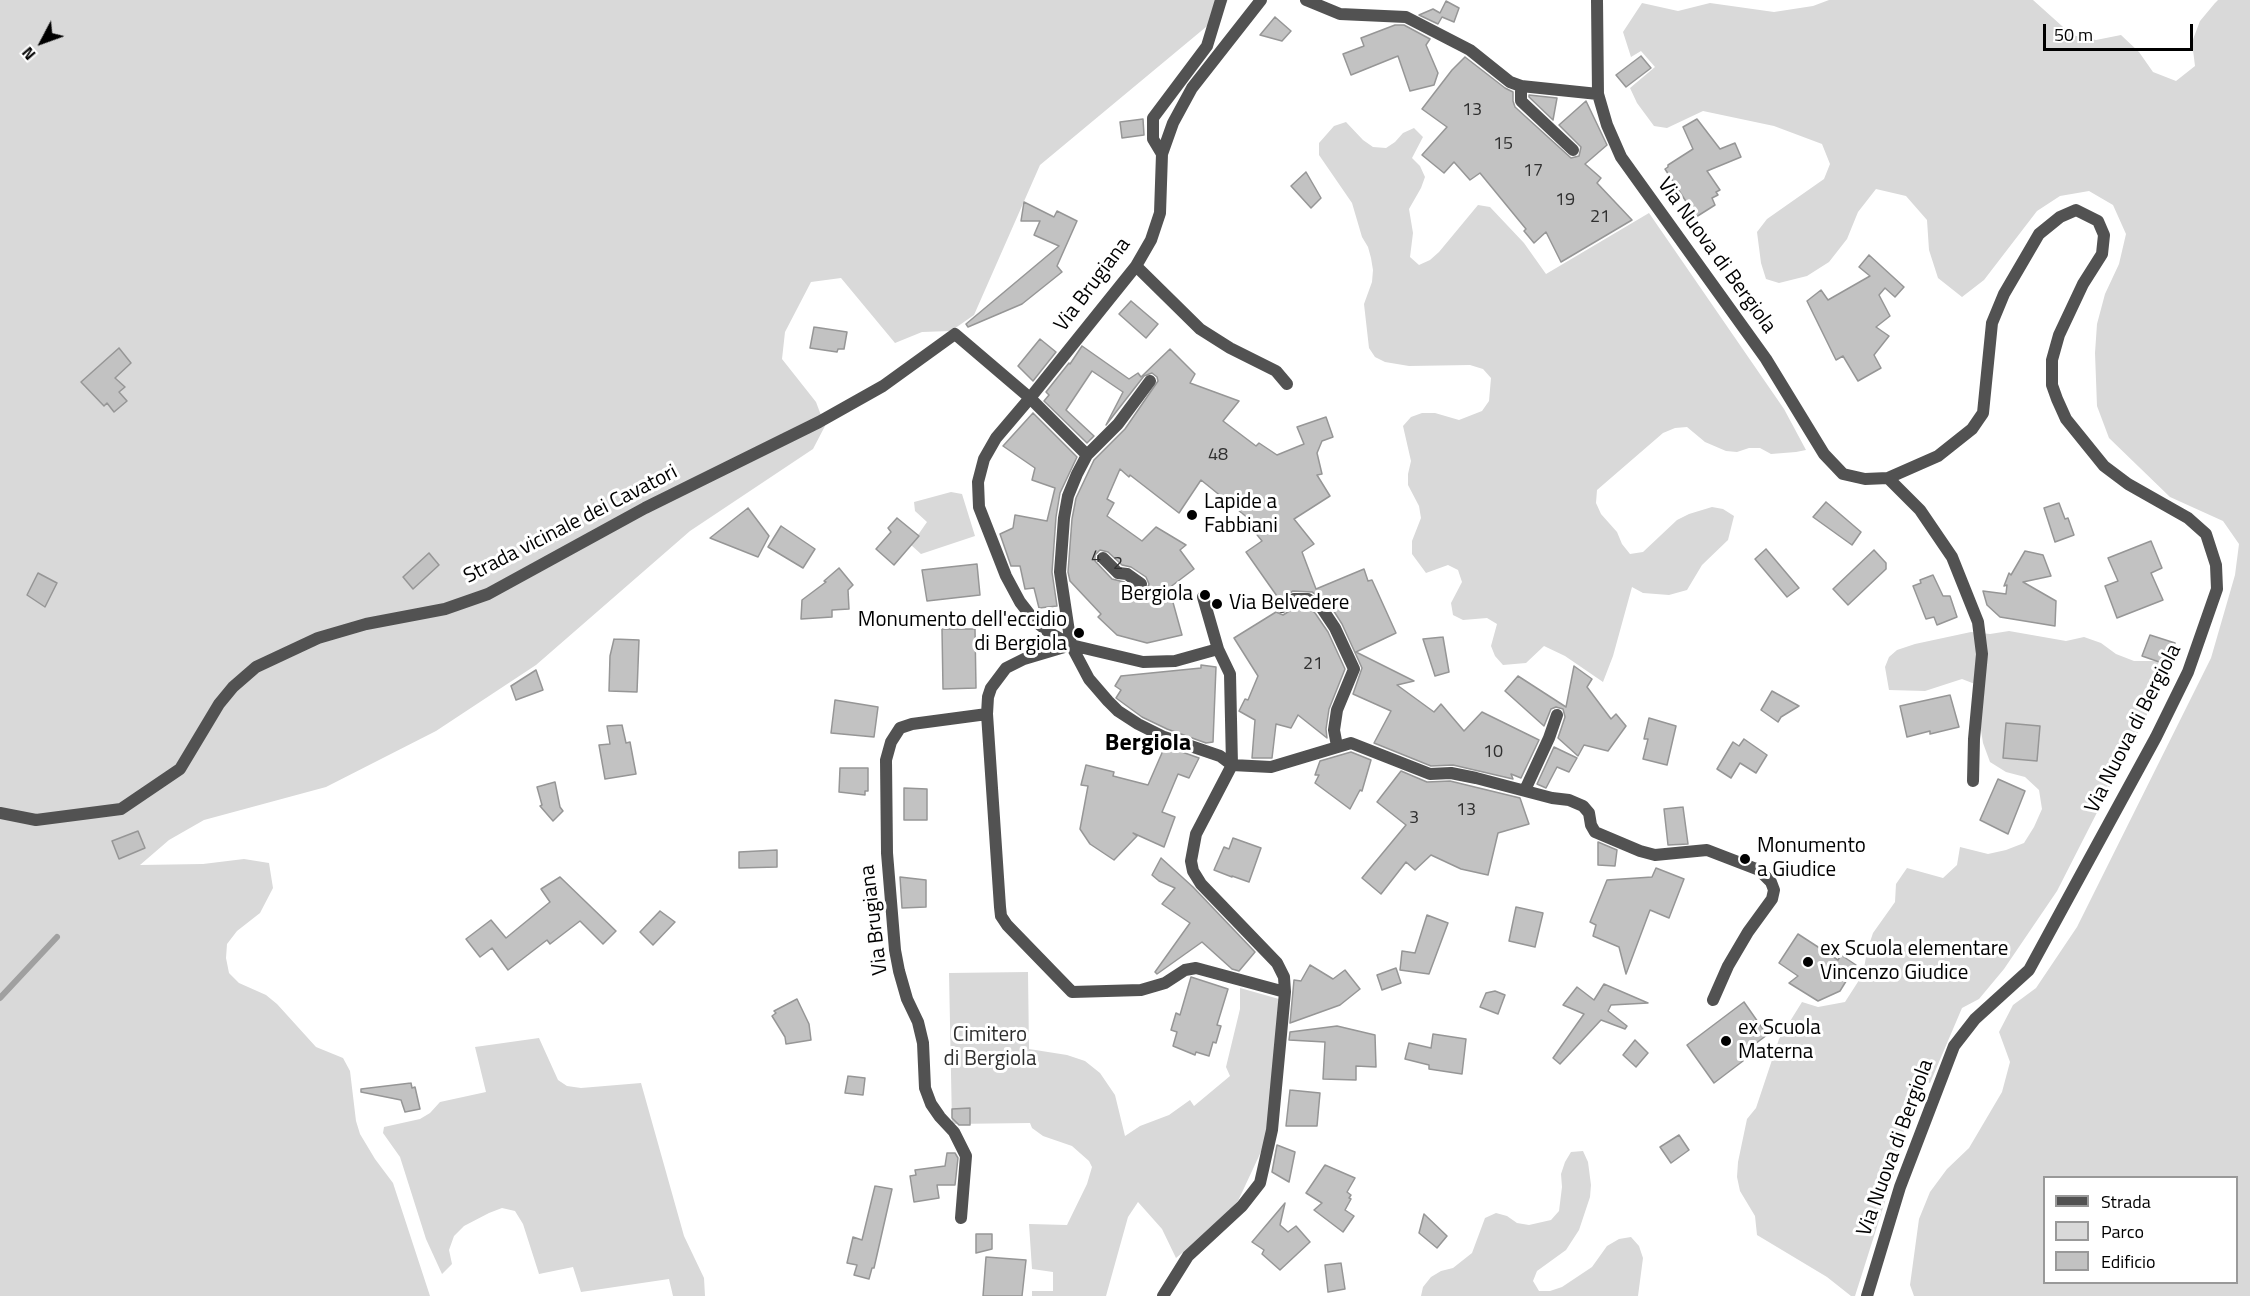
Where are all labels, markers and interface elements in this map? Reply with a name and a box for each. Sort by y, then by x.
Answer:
north arrow [12,12,72,72]
scale bar [2046,12,2196,50]
text: 50 m [2054,21,2093,48]
text: N [16,42,41,66]
house number: 13 [1462,100,1482,122]
house number: 15 [1493,134,1513,156]
house number: 17 [1523,161,1543,183]
street label: Via Nuova di Bergiola [1651,173,1781,339]
house number: 19 [1555,190,1575,212]
house number: 21 [1590,207,1610,229]
street label: Via Brugiana [1050,233,1136,337]
house number: 48 [1208,445,1228,467]
street label: Strada vicinale dei Cavatori [460,460,682,590]
place label: Lapide a Fabbiani [1204,490,1278,540]
marker: Lapide a Fabbiani [1185,508,1199,522]
house number: 4 [1091,547,1101,569]
house number: 2 [1113,554,1123,576]
place label: Bergiola [1120,582,1193,608]
marker: Bergiola [1198,588,1212,602]
place label: Via Belvedere [1229,591,1349,617]
marker: Via Belvedere [1210,597,1224,611]
place label: Monumento dell'eccidio di Bergiola [858,608,1067,658]
marker: Monumento dell'eccidio di Bergiola [1072,626,1086,640]
street label: Via Nuova di Bergiola [2081,640,2187,818]
house number: 21 [1303,654,1323,676]
district label: Bergiola [1105,730,1191,758]
house number: 10 [1483,742,1503,764]
house number: 13 [1456,800,1476,822]
house number: 3 [1409,808,1419,830]
place label: Monumento a Giudice [1757,834,1866,884]
marker: Monumento a Giudice [1738,852,1752,866]
street label: Via Brugiana [856,863,894,977]
place label: ex Scuola elementare Vincenzo Giudice [1820,937,2008,987]
marker: ex Scuola elementare Vincenzo Giudice [1801,955,1815,969]
place label: ex Scuola Materna [1738,1016,1821,1066]
park label: Cimitero di Bergiola [944,1023,1036,1073]
marker: ex Scuola Materna [1719,1034,1733,1048]
street label: Via Nuova di Bergiola [1852,1056,1940,1240]
legend [2043,1176,2238,1284]
text: Strada [2101,1188,2151,1215]
text: Parco [2101,1218,2144,1245]
text: Edificio [2101,1248,2155,1275]

